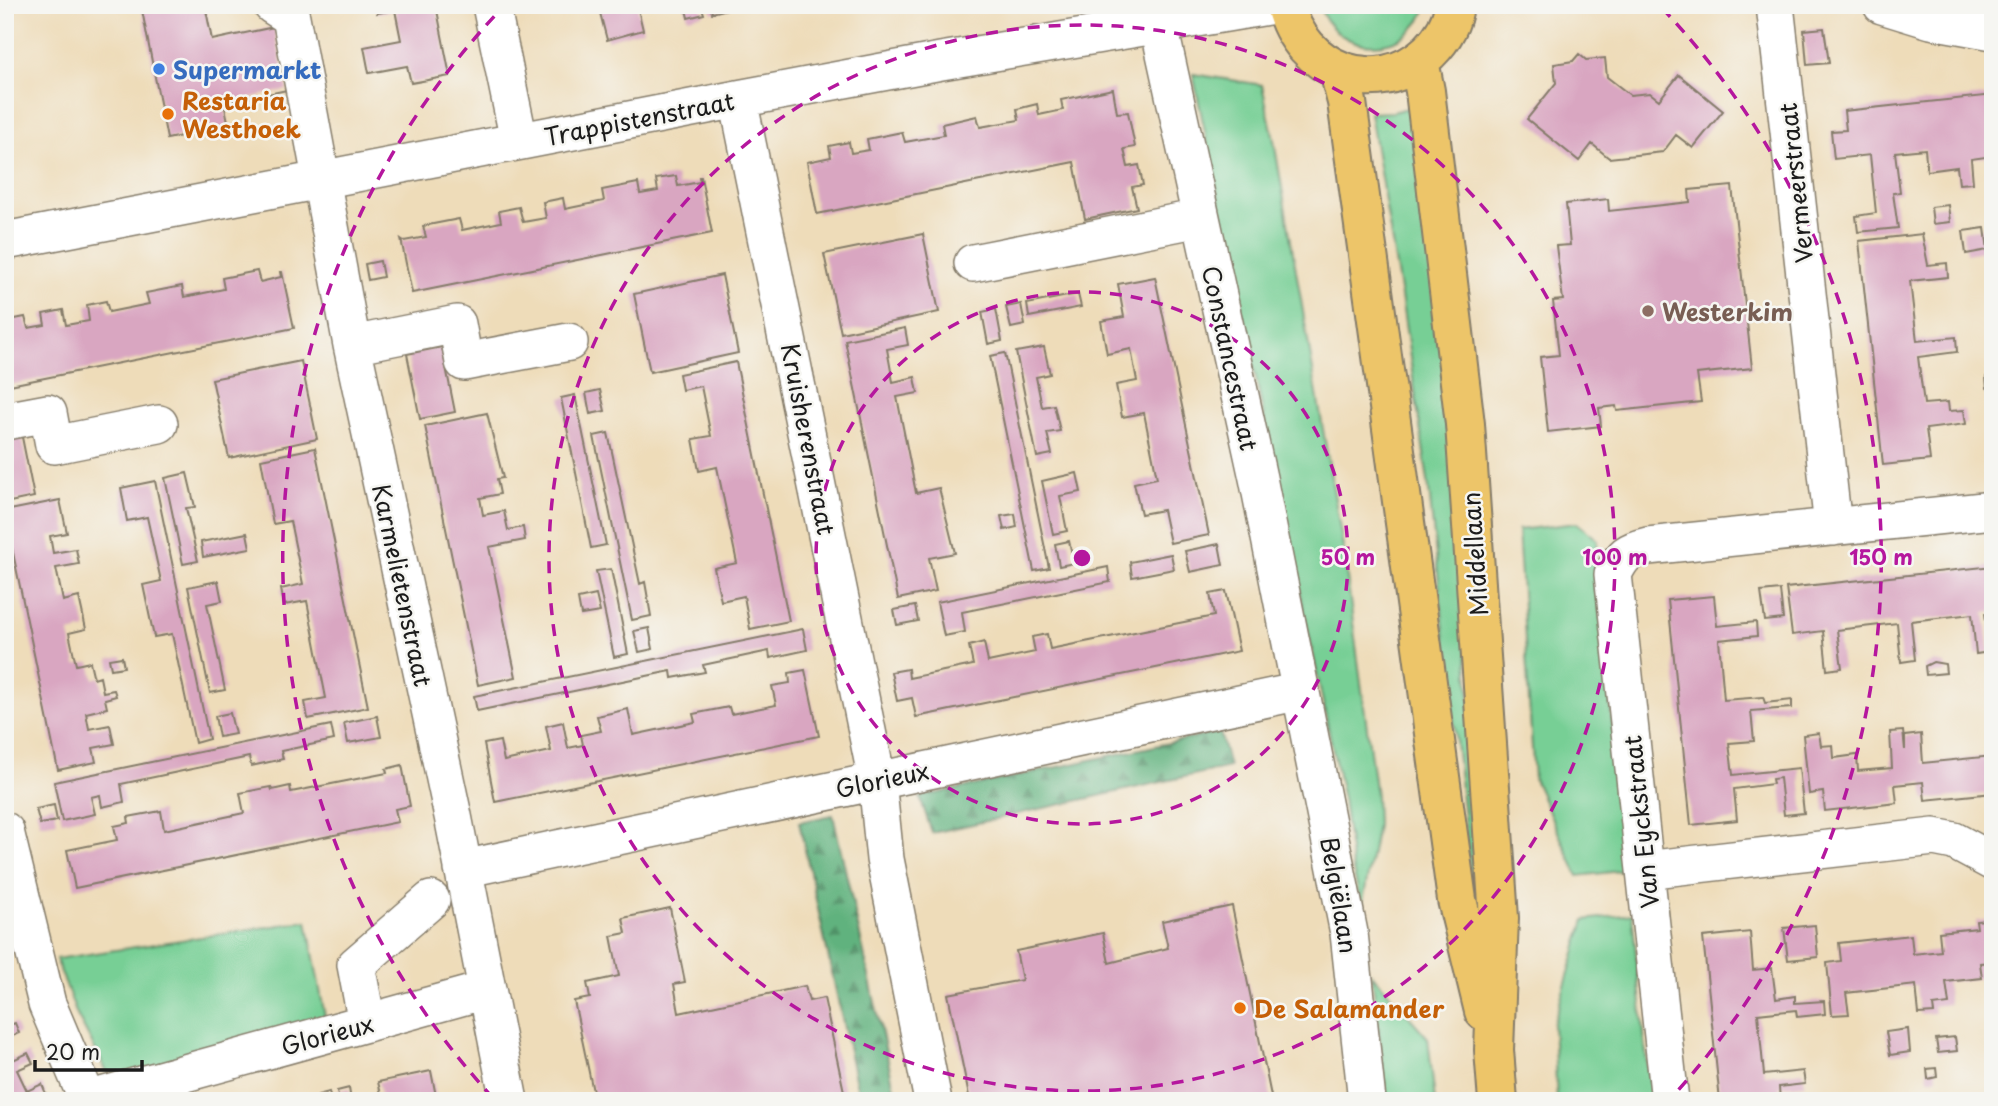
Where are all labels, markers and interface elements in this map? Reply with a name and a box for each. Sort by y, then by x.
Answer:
place label: Supermarkt [173,51,322,87]
marker: Supermarkt [151,61,167,77]
place label: Restaria Westhoek [182,82,301,146]
street label: Trappistenstraat [541,82,737,154]
street label: Vermeerstraat [1769,101,1821,265]
marker: Restaria Westhoek [160,106,176,122]
street label: Constancestraat [1194,262,1268,454]
place label: Westerkim [1662,293,1793,329]
marker: Westerkim [1640,303,1656,319]
street label: Kruisherenstraat [773,340,845,538]
street label: Karmelietenstraat [364,480,442,690]
street label: Middellaan [1452,491,1496,617]
text: 50 m [1321,540,1375,572]
text: 100 m [1582,540,1648,572]
text: 150 m [1849,540,1913,572]
centre of rings [1070,546,1094,570]
street label: Van Eyckstraat [1613,734,1667,910]
street label: Glorieux [832,752,932,806]
street label: Belgiëlaan [1312,834,1368,956]
place label: De Salamander [1254,990,1445,1026]
marker: De Salamander [1232,1000,1248,1016]
street label: Glorieux [277,1004,377,1064]
scale bar [35,1029,142,1073]
text: 20 m [46,1035,100,1067]

